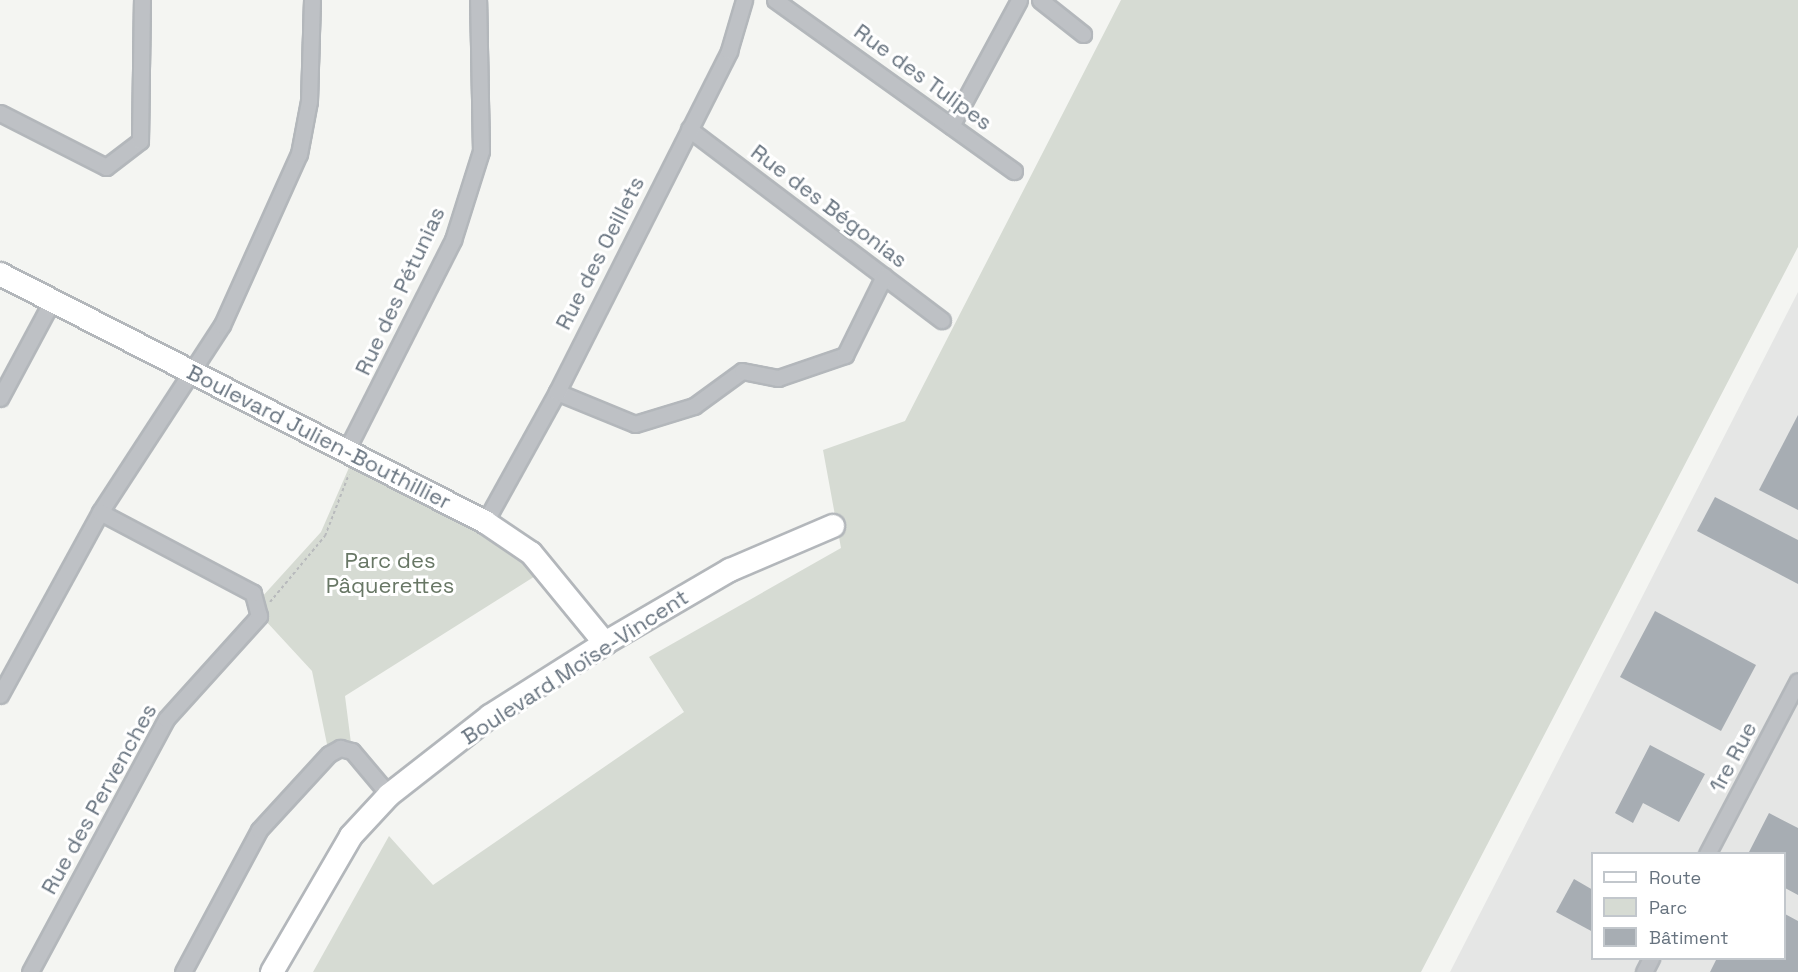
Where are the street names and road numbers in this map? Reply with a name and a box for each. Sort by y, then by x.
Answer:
street label: Rue des Tulipes [849,18,997,136]
street label: Rue des Bégonias [746,139,912,273]
street label: Rue des Oeillets [550,172,650,334]
street label: Rue des Pétunias [349,203,451,379]
street label: Boulevard Julien-Bouthillier [183,359,455,515]
street label: Boulevard Moïse-Vincent [457,584,693,750]
street label: Rue des Pervenches [36,699,162,899]
street label: 1re Rue [1703,717,1763,797]

